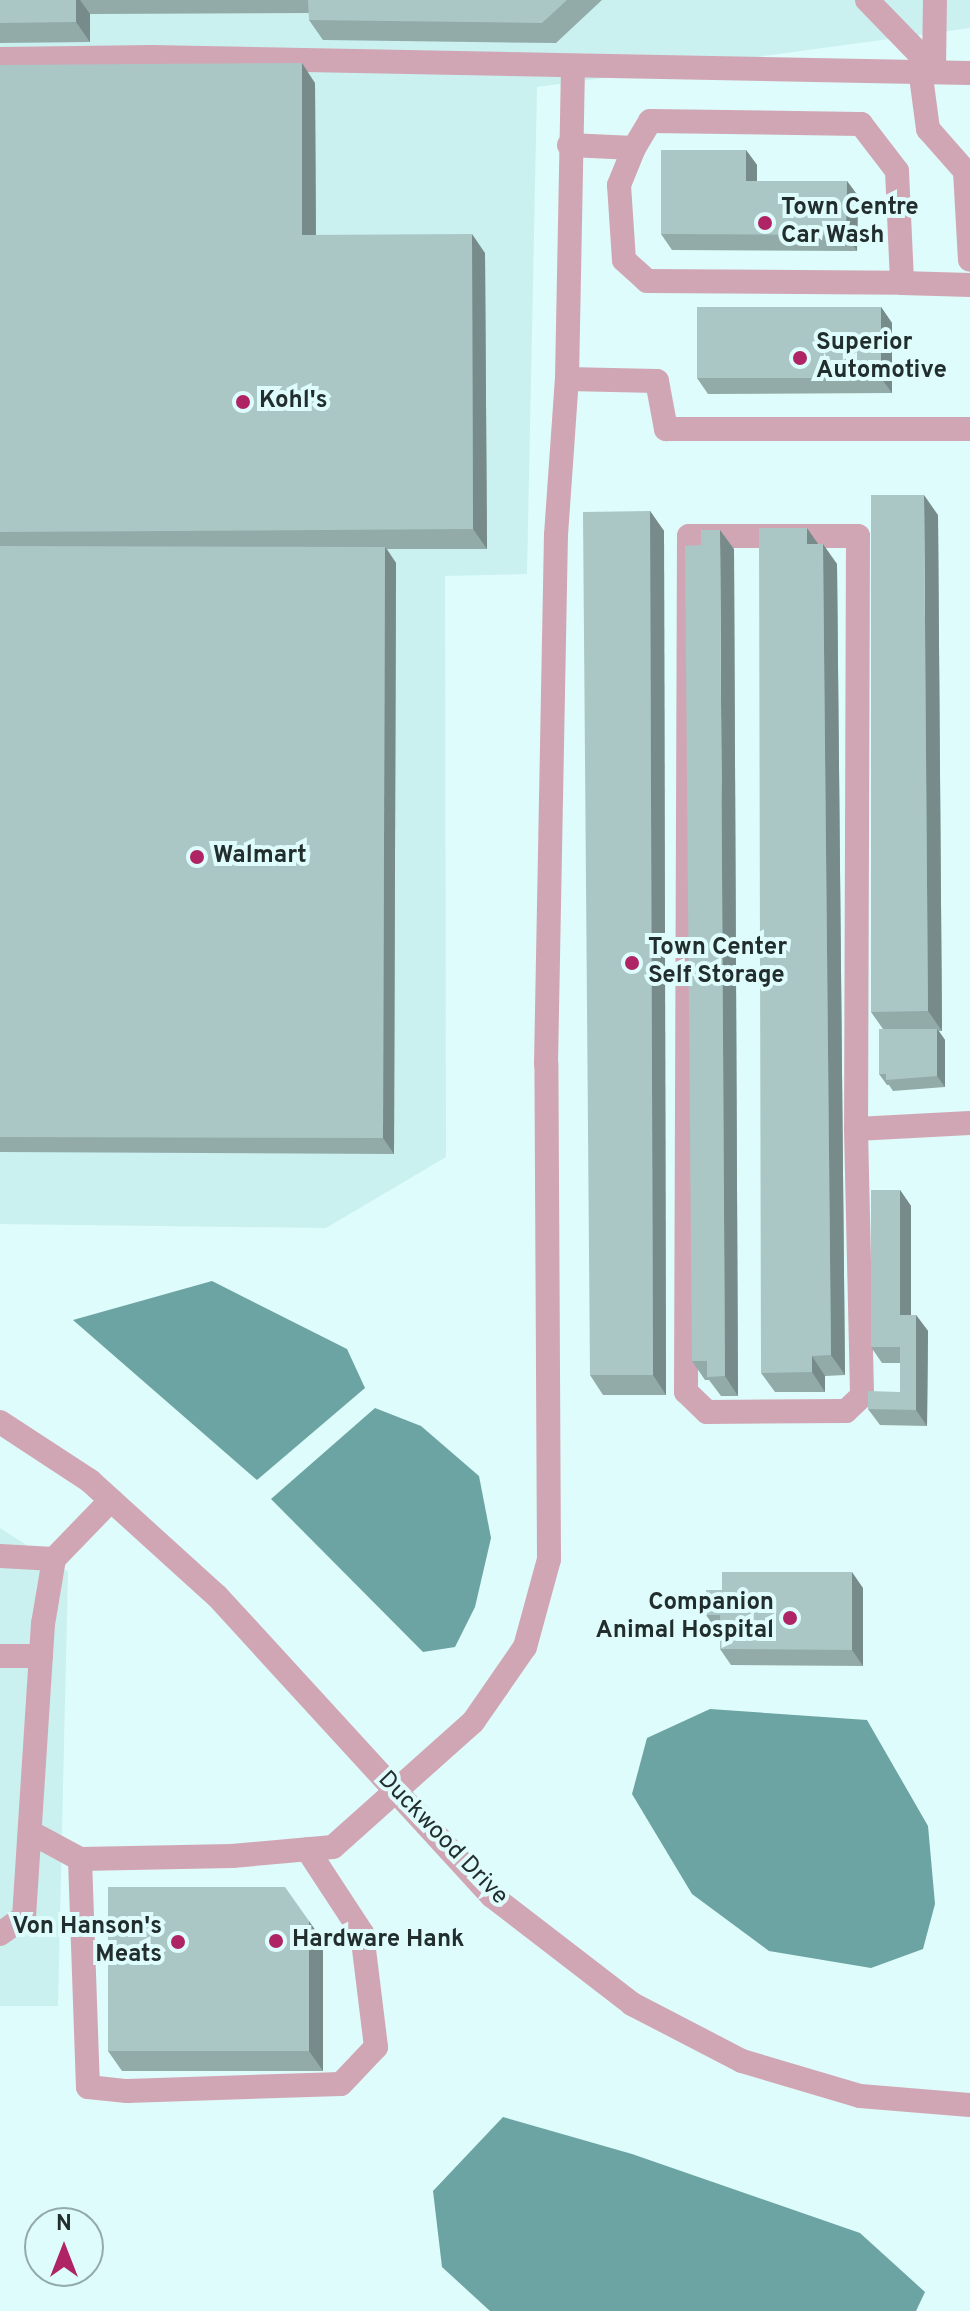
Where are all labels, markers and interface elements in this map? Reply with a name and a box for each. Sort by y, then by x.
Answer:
place label: Town Centre Car Wash [781,195,919,251]
marker: Town Centre Car Wash [756,214,774,232]
place label: Superior Automotive [816,330,947,386]
marker: Superior Automotive [791,349,809,367]
place label: Kohl's [259,388,327,416]
marker: Kohl's [234,393,252,411]
place label: Walmart [213,843,307,871]
marker: Walmart [188,848,206,866]
place label: Town Center Self Storage [648,935,787,991]
marker: Town Center Self Storage [623,954,641,972]
place label: Companion Animal Hospital [596,1590,774,1646]
marker: Companion Animal Hospital [781,1609,799,1627]
street label: Duckwood Drive [371,1766,513,1912]
place label: Von Hanson's Meats [12,1914,162,1970]
place label: Hardware Hank [292,1927,465,1955]
marker: Hardware Hank [267,1932,285,1950]
marker: Von Hanson's Meats [169,1933,187,1951]
north arrow [24,2207,104,2287]
text: N [56,2211,72,2238]

